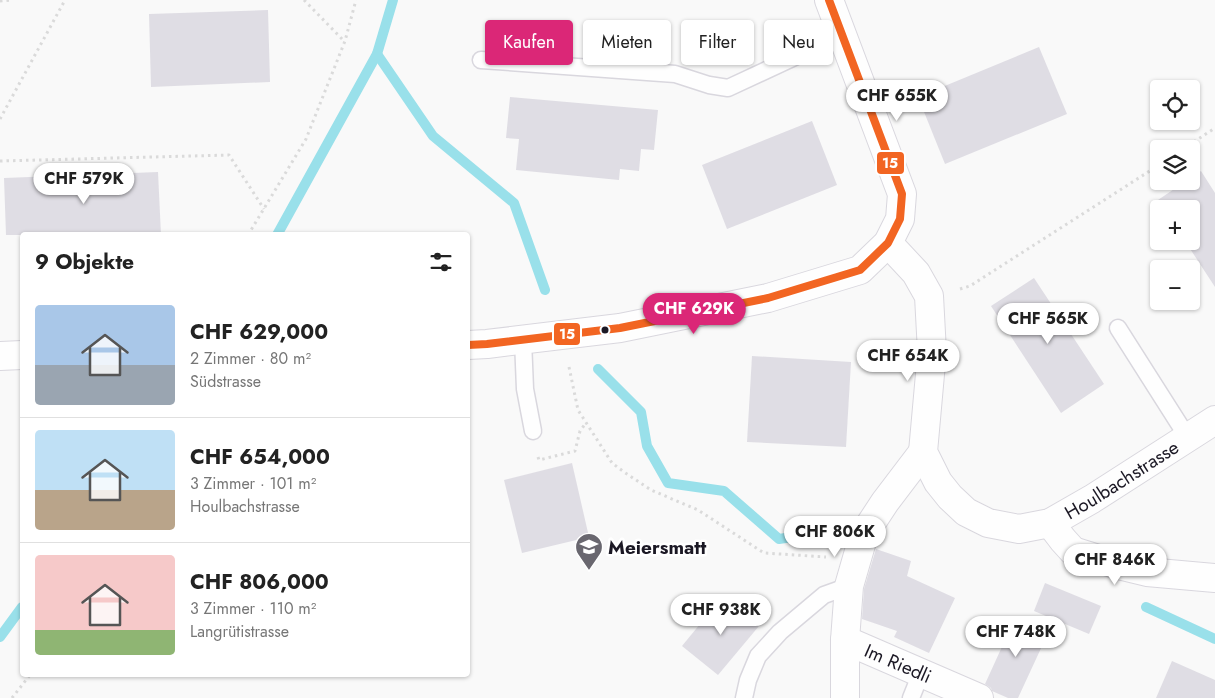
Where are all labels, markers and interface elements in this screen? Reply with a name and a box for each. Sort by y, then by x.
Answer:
chip: Kaufen [485,20,573,65]
chip: Mieten [583,20,671,65]
chip: Filter [681,20,754,65]
chip: Neu [764,20,833,65]
pin: CHF 655K [845,80,949,122]
map controls [1150,80,1200,310]
button: locate [1150,80,1200,130]
text: CHF 655K [857,84,937,107]
button: layers [1150,140,1200,190]
line badge: 15 [876,151,905,175]
text: 15 [882,153,898,173]
pin: CHF 579K [32,162,136,205]
text: CHF 579K [44,167,124,190]
button: + [1150,200,1200,250]
text: 9 Objekte [35,247,134,277]
icon: filters [427,248,455,276]
button: − [1150,260,1200,310]
pin: CHF 629K [642,292,746,335]
text: CHF 629K [654,297,734,320]
pin: CHF 565K [996,302,1100,345]
text: CHF 565K [1008,307,1088,330]
text: CHF 629,000 [190,317,328,347]
line badge: 15 [553,322,581,346]
text: 15 [559,324,575,344]
icon: home [75,325,135,385]
unlabelled marker [600,325,610,335]
pin: CHF 654K [856,340,960,382]
text: CHF 654K [868,344,948,367]
text: 2 Zimmer · 80 m² [190,347,311,370]
text: Südstrasse [190,370,261,393]
street label: Houlbachstrasse [1060,434,1184,526]
text: CHF 654,000 [190,442,330,472]
icon: home [75,450,135,510]
text: 3 Zimmer · 101 m² [190,472,316,495]
text: Houlbachstrasse [190,495,300,518]
pin: CHF 806K [783,516,887,558]
text: CHF 806K [795,520,875,543]
school or university icon: Meiersmatt [574,532,604,571]
place label: Meiersmatt [608,534,706,561]
pin: CHF 846K [1063,544,1167,586]
text: CHF 846K [1075,548,1155,571]
text: CHF 806,000 [190,567,329,597]
icon: home [75,575,135,635]
pin: CHF 938K [669,594,773,636]
text: 3 Zimmer · 110 m² [190,597,316,620]
text: CHF 938K [681,598,761,621]
pin: CHF 748K [964,616,1068,658]
text: Langrütistrasse [190,620,289,643]
text: CHF 748K [976,620,1056,643]
street label: Im Riedli [860,637,936,690]

